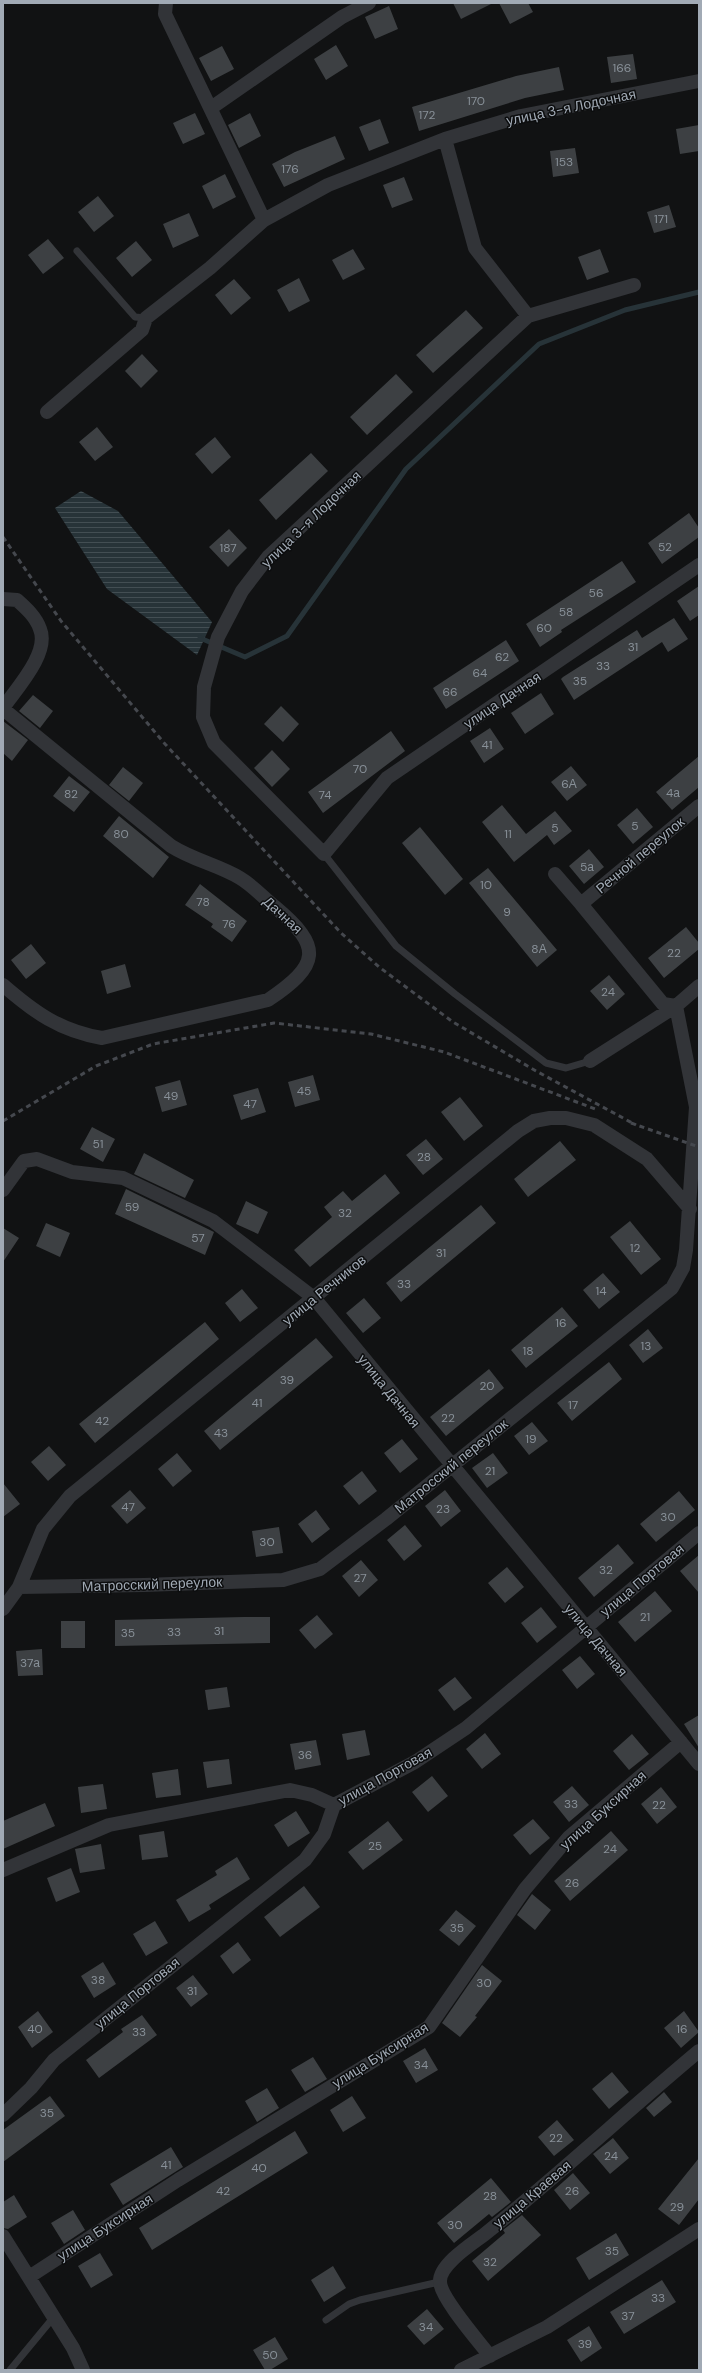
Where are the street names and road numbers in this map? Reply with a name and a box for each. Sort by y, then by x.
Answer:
street label: улица 3-я Лодочная [505,84,637,130]
street label: улица 3-я Лодочная [257,467,365,571]
street label: улица Дачная [460,667,544,733]
street label: Речной переулок [592,812,689,897]
street label: Дачная [260,892,306,938]
street label: улица Речников [278,1251,370,1329]
street label: улица Дачная [354,1351,424,1431]
street label: Матросский переулок [391,1414,512,1517]
street label: улица Портовая [596,1540,688,1620]
street label: Матросский переулок [81,1573,223,1595]
street label: улица Дачная [560,1600,632,1680]
street label: улица Портовая [335,1743,435,1809]
street label: улица Буксирная [556,1766,650,1854]
street label: улица Портовая [91,1953,183,2033]
street label: улица Буксирная [329,2018,431,2092]
street label: улица Краевая [489,2156,575,2232]
street label: улица Буксирная [54,2189,156,2265]

